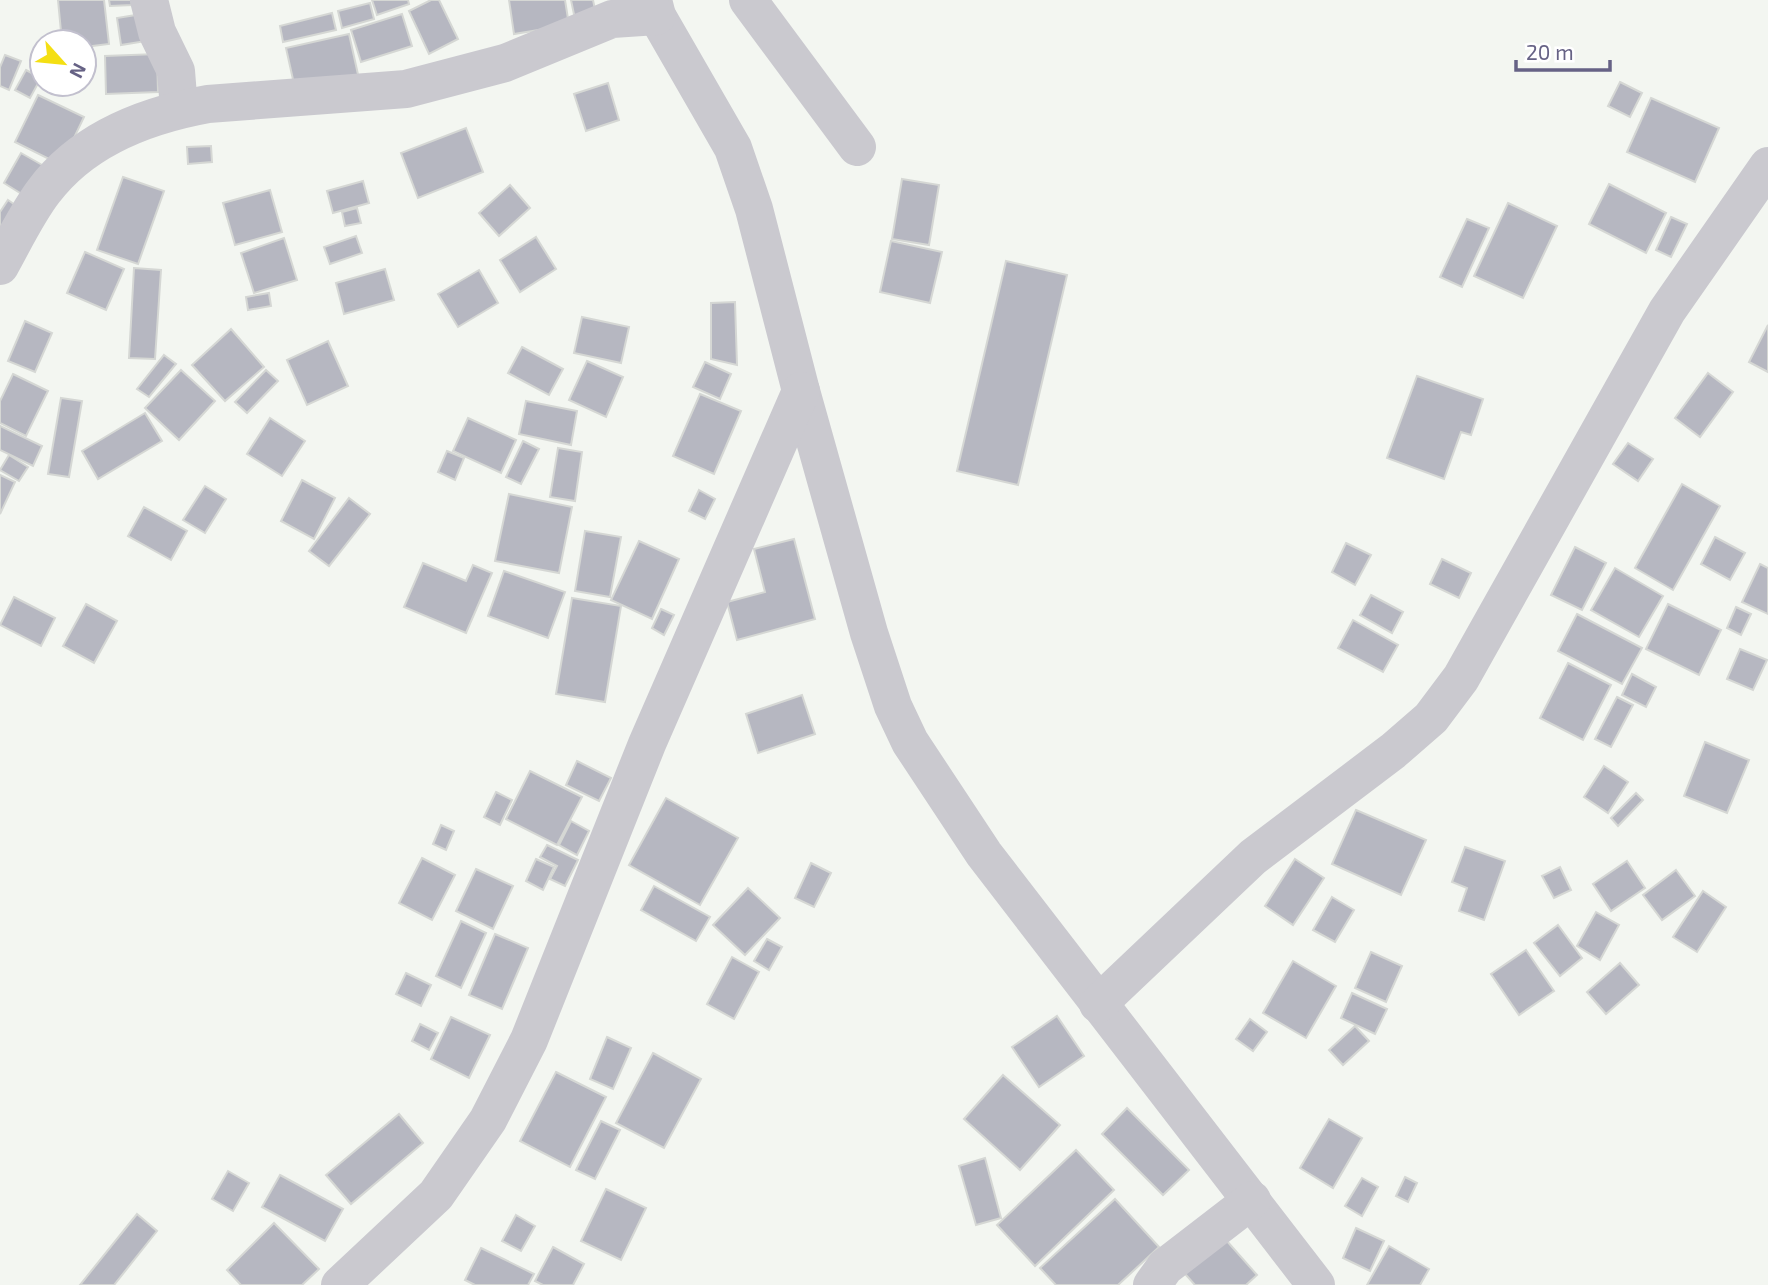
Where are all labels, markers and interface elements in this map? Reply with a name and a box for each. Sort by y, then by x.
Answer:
north arrow [28,28,98,98]
scale bar [1516,28,1610,72]
text: 20 m [1526,39,1574,64]
text: N [65,60,92,82]

